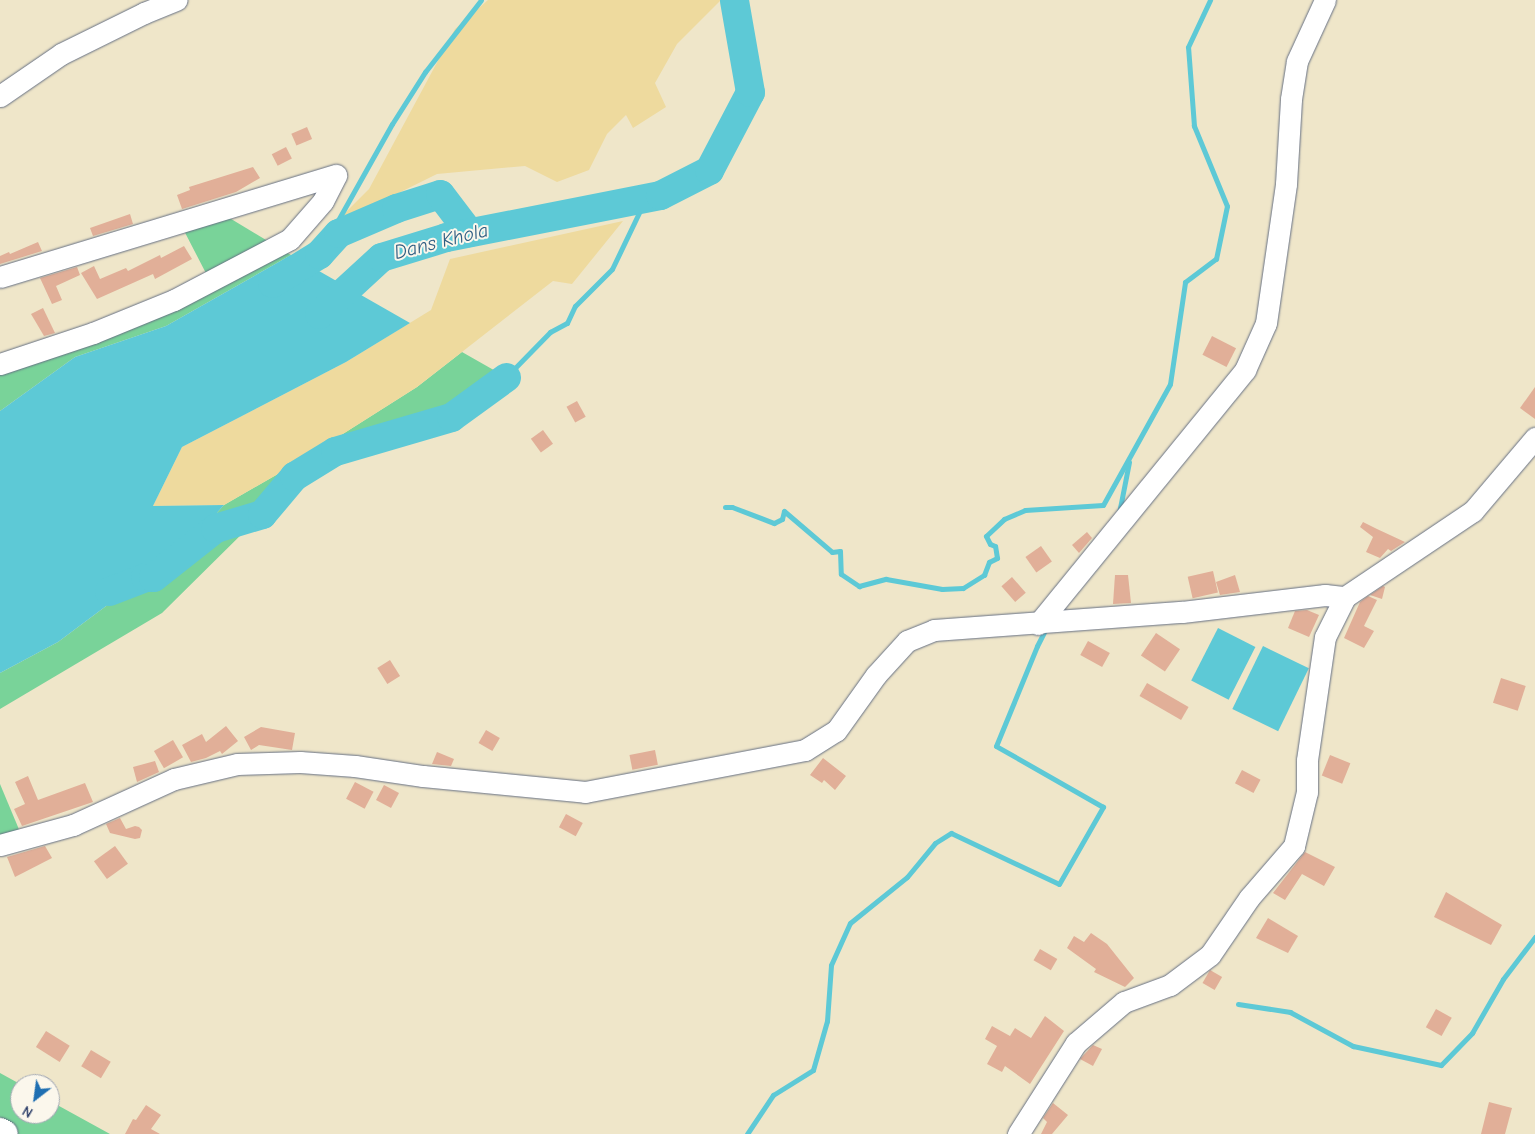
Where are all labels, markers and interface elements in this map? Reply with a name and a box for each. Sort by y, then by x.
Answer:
water label: Dans Khola [391,218,491,264]
north arrow [10,1074,60,1124]
text: N [20,1102,36,1121]

